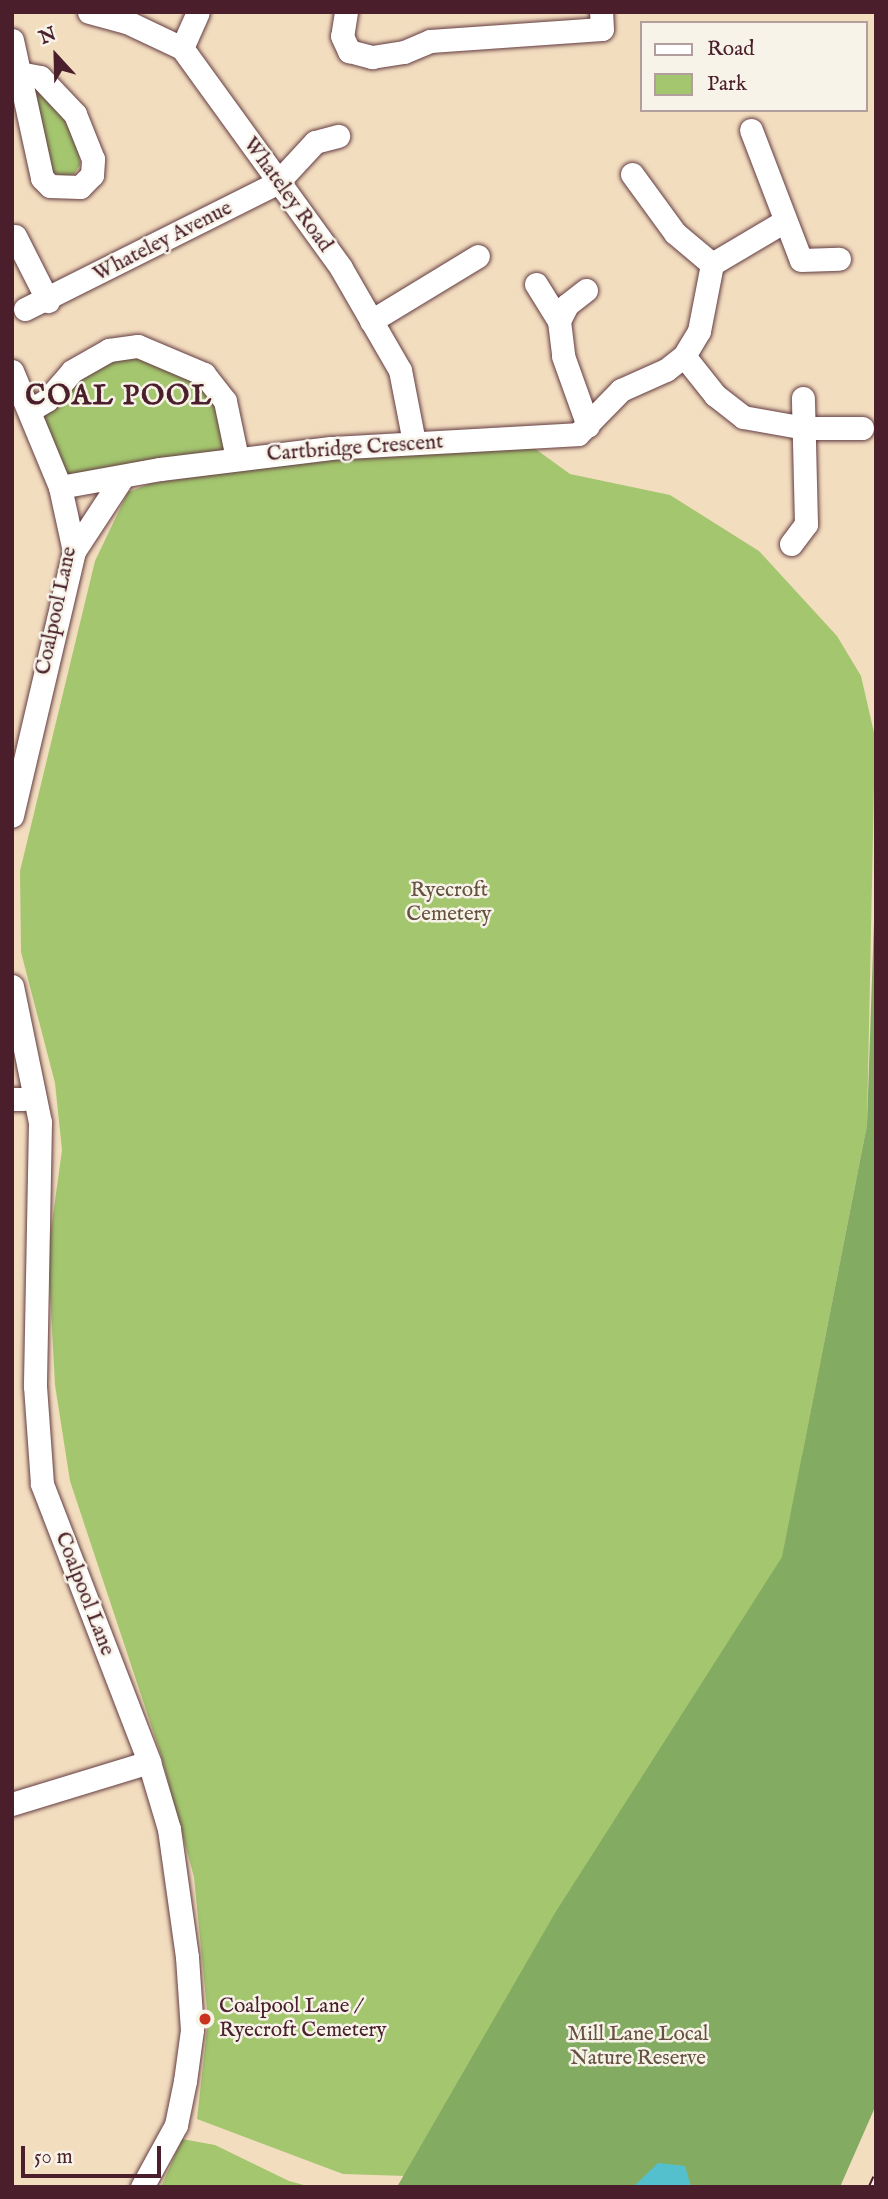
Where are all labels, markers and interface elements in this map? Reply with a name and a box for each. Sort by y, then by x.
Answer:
north arrow [21,21,91,91]
legend [640,21,867,112]
text: N [36,22,60,51]
text: Road [707,36,754,63]
text: Park [707,71,747,98]
street label: Whateley Road [237,133,337,257]
street label: Whateley Avenue [89,196,237,288]
district label: COAL POOL [26,380,212,414]
street label: Cartbridge Crescent [266,430,444,468]
street label: Coalpool Lane [31,545,83,677]
park label: Ryecroft Cemetery [406,878,492,928]
street label: Coalpool Lane [49,1529,119,1659]
place label: Coalpool Lane / Ryecroft Cemetery [219,1994,387,2044]
marker: Coalpool Lane / Ryecroft Cemetery [197,2011,213,2027]
park label: Mill Lane Local Nature Reserve [567,2022,709,2072]
scale bar [24,2132,164,2176]
text: 50 m [34,2144,73,2171]

